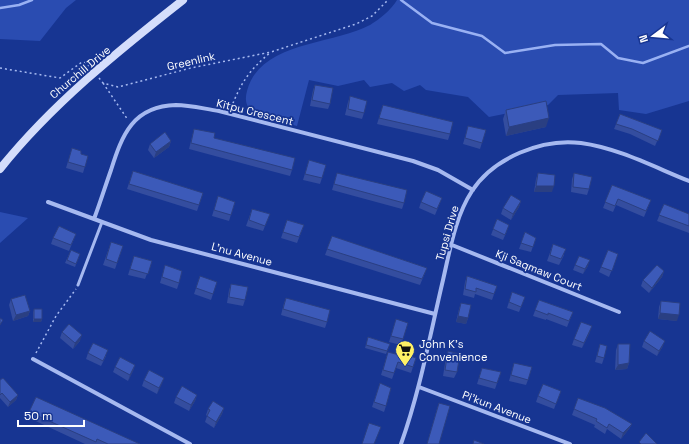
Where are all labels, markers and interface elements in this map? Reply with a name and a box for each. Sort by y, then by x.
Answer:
north arrow [633,16,673,56]
text: N [636,33,651,44]
street label: Churchill Drive [47,43,113,101]
street label: Greenlink [166,49,217,73]
street label: Kitpu Crescent [215,96,295,128]
street label: Tupsi Drive [432,204,462,262]
street label: L'nu Avenue [210,239,274,269]
street label: Kji Saqmaw Court [494,246,584,294]
place label: John K's Convenience [419,337,487,364]
supermarket icon: John K's Convenience [394,339,416,367]
street label: Pi'kun Avenue [460,387,534,427]
scale bar [18,402,84,428]
text: 50 m [24,408,52,424]

